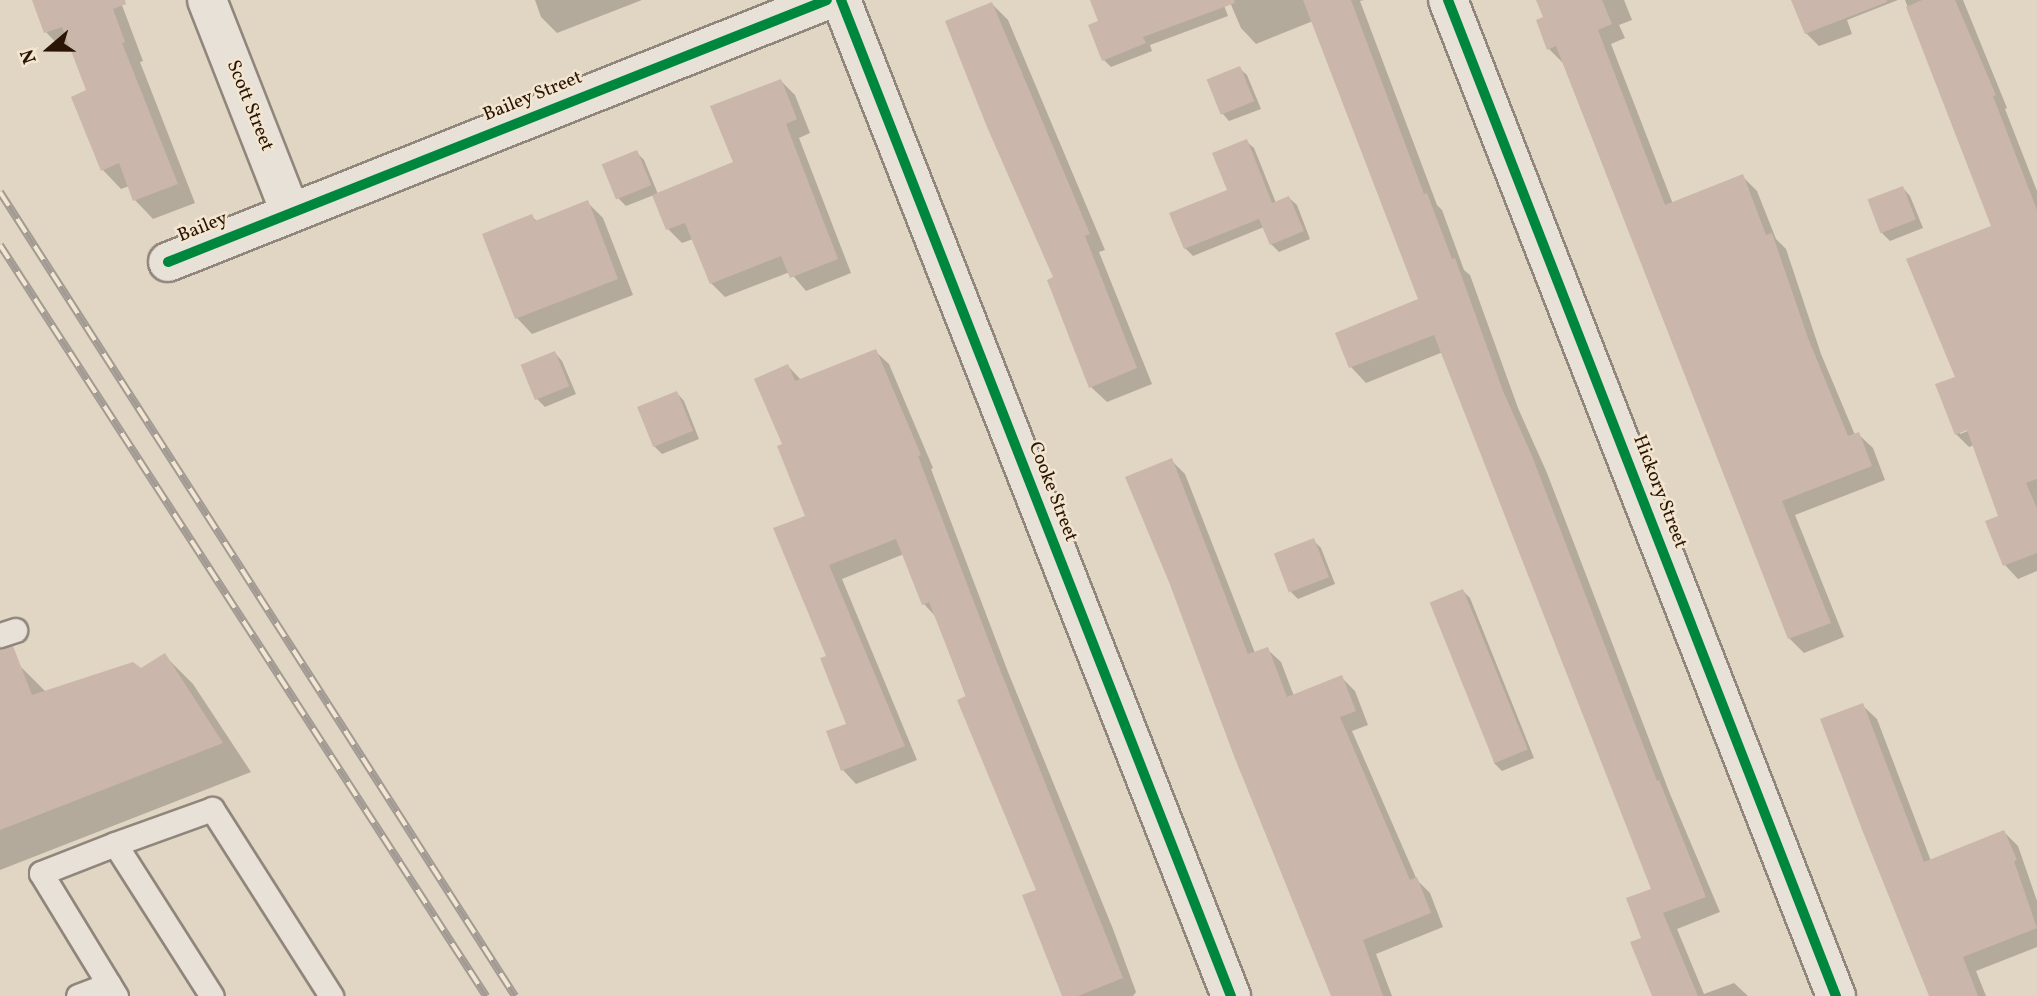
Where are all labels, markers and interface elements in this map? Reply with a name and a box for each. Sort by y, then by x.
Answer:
north arrow [14,14,84,84]
text: N [15,45,44,67]
street label: Scott Street [220,57,278,155]
street label: Bailey Street [480,67,586,127]
street label: Bailey [175,208,231,248]
street label: Hickory Street [1627,432,1691,552]
street label: Cooke Street [1023,439,1081,545]

